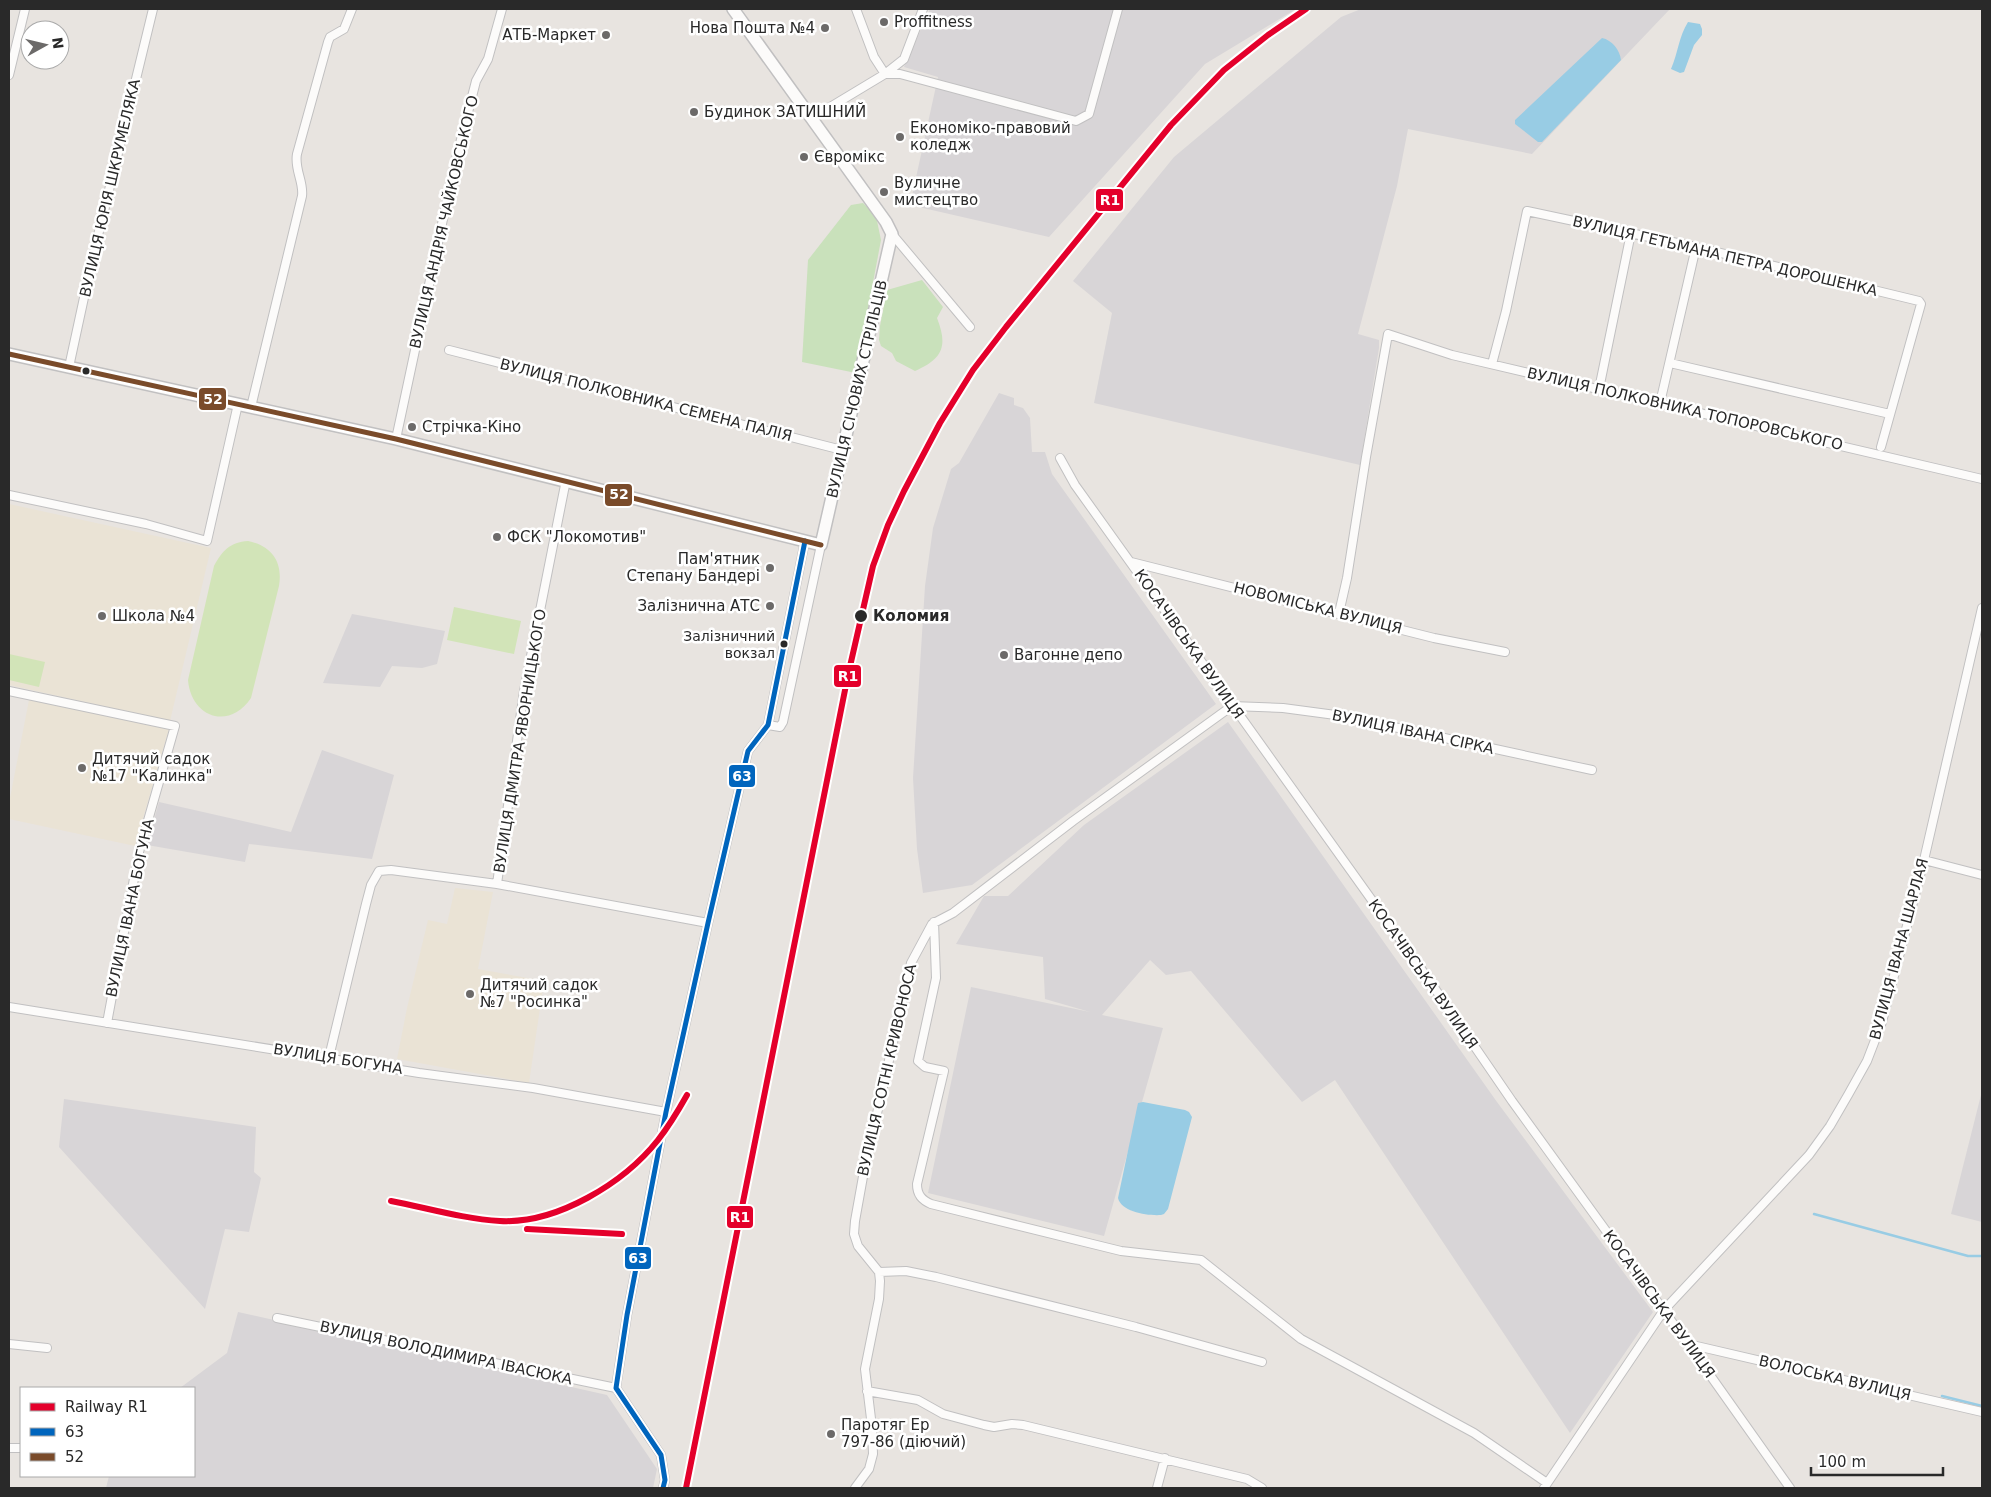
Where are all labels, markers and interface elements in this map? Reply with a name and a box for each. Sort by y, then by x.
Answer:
place label: Proffitness [894,13,973,31]
marker: Proffitness [878,16,890,28]
place label: Нова Пошта №4 [690,19,815,37]
north arrow [20,20,70,70]
marker: Нова Пошта №4 [819,22,831,34]
place label: АТБ-Маркет [502,26,596,44]
marker: АТБ-Маркет [600,29,612,41]
text: N [49,36,67,50]
street label: ВУЛИЦЯ ЮРІЯ ШКРУМЕЛЯКА [76,76,144,299]
street label: ВУЛИЦЯ АНДРІЯ ЧАЙКОВСЬКОГО [405,93,482,350]
place label: Будинок ЗАТИШНИЙ [704,102,866,121]
marker: Будинок ЗАТИШНИЙ [688,106,700,118]
place label: Економіко-правовий коледж [910,119,1071,154]
marker: Економіко-правовий коледж [894,131,906,143]
place label: Євромікс [814,148,885,166]
marker: Євромікс [798,151,810,163]
place label: Вуличне мистецтво [894,174,978,209]
marker: Вуличне мистецтво [878,186,890,198]
line badge: R1 [1095,188,1124,212]
text: R1 [1100,192,1120,208]
street label: ВУЛИЦЯ ГЕТЬМАНА ПЕТРА ДОРОШЕНКА [1571,212,1880,300]
street label: ВУЛИЦЯ СІЧОВИХ СТРІЛЬЦІВ [823,278,891,500]
street label: ВУЛИЦЯ ПОЛКОВНИКА СЕМЕНА ПАЛІЯ [498,355,794,445]
street label: ВУЛИЦЯ ПОЛКОВНИКА ТОПОРОВСЬКОГО [1525,364,1845,454]
unlabelled marker [81,366,91,376]
line badge: 52 [198,387,227,411]
text: 52 [203,391,223,407]
place label: Стрічка-Кіно [422,418,521,436]
marker: Стрічка-Кіно [406,421,418,433]
line badge: 52 [604,483,633,507]
text: 52 [609,486,629,502]
place label: ФСК "Локомотив" [507,528,646,546]
marker: ФСК "Локомотив" [491,531,503,543]
place label: Пам'ятник Степану Бандері [627,550,760,585]
marker: Пам'ятник Степану Бандері [764,562,776,574]
street label: КОСАЧІВСЬКА ВУЛИЦЯ [1130,566,1248,722]
street label: НОВОМІСЬКА ВУЛИЦЯ [1232,578,1404,638]
place label: Залізнична АТС [637,597,760,615]
marker: Залізнична АТС [764,600,776,612]
place label: Школа №4 [112,607,195,625]
place label: Коломия [873,607,949,625]
street label: ВУЛИЦЯ ДМИТРА ЯВОРНИЦЬКОГО [490,608,550,874]
marker: Коломия [853,608,869,624]
marker: Школа №4 [96,610,108,622]
place label: Залізничний вокзал [683,628,775,661]
marker: Залізничний вокзал [779,639,789,649]
place label: Вагонне депо [1014,646,1123,664]
marker: Вагонне депо [998,649,1010,661]
line badge: R1 [833,664,862,688]
text: R1 [838,668,858,684]
street label: ВУЛИЦЯ ІВАНА СІРКА [1330,706,1496,758]
place label: Дитячий садок №17 "Калинка" [92,750,213,785]
marker: Дитячий садок №17 "Калинка" [76,762,88,774]
line badge: 63 [728,764,756,788]
text: 63 [732,768,752,784]
street label: ВУЛИЦЯ ІВАНА БОГУНА [102,816,158,999]
street label: ВУЛИЦЯ ІВАНА ШАРЛАЯ [1866,856,1932,1042]
street label: КОСАЧІВСЬКА ВУЛИЦЯ [1364,896,1482,1052]
street label: ВУЛИЦЯ СОТНІ КРИВОНОСА [854,961,920,1178]
place label: Дитячий садок №7 "Росинка" [480,976,598,1011]
marker: Дитячий садок №7 "Росинка" [464,988,476,1000]
street label: ВУЛИЦЯ БОГУНА [272,1040,405,1078]
line badge: R1 [726,1205,754,1229]
text: R1 [730,1209,750,1225]
street label: КОСАЧІВСЬКА ВУЛИЦЯ [1599,1226,1719,1382]
line badge: 63 [624,1246,652,1270]
text: 63 [628,1250,648,1266]
street label: ВУЛИЦЯ ВОЛОДИМИРА ІВАСЮКА [318,1317,575,1389]
street label: ВОЛОСЬКА ВУЛИЦЯ [1757,1352,1913,1404]
legend [20,1387,195,1477]
text: Railway R1 [65,1398,148,1416]
place label: Паротяг Ер 797-86 (діючий) [841,1416,966,1451]
text: 63 [65,1423,84,1441]
marker: Паротяг Ер 797-86 (діючий) [825,1428,837,1440]
scale bar [1811,1444,1944,1476]
text: 52 [65,1448,84,1466]
text: 100 m [1818,1453,1866,1471]

